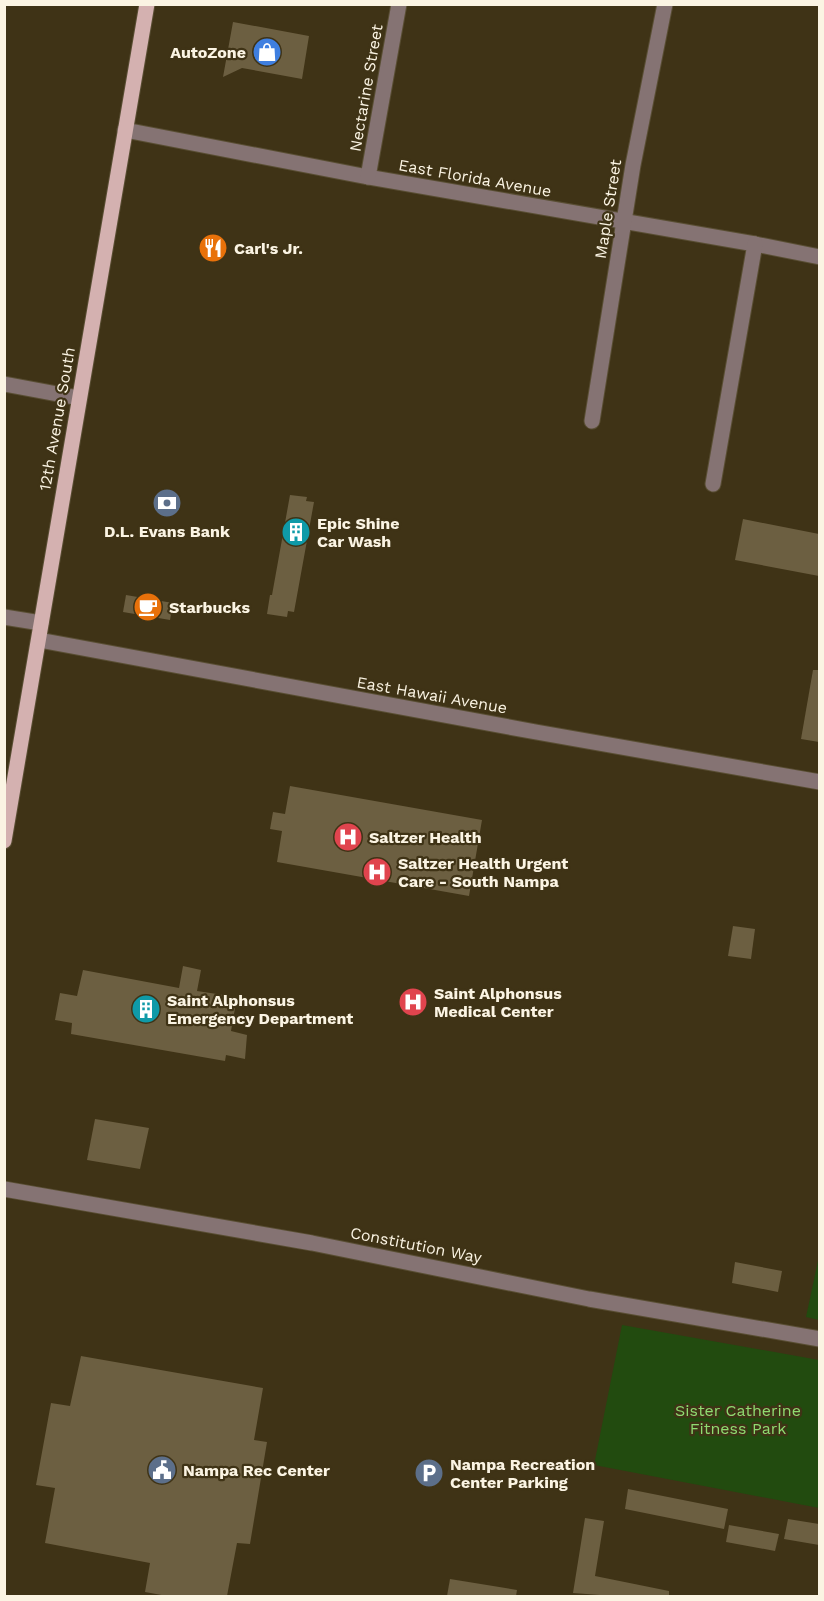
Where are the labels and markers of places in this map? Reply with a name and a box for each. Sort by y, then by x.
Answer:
shop icon: AutoZone [251,36,283,68]
place label: AutoZone [170,43,246,62]
restaurant icon: Carl's Jr. [197,232,229,264]
place label: Carl's Jr. [234,239,303,258]
bank icon: D.L. Evans Bank [151,487,183,519]
place label: Epic Shine Car Wash [317,514,400,551]
building icon: Epic Shine Car Wash [280,516,312,548]
place label: D.L. Evans Bank [104,522,230,541]
cafe icon: Starbucks [132,591,164,623]
place label: Starbucks [169,598,250,617]
hospital icon: Saltzer Health [332,821,364,853]
place label: Saltzer Health [369,828,482,847]
place label: Saltzer Health Urgent Care - South Nampa [398,854,568,891]
hospital icon: Saltzer Health Urgent Care - South Nampa [361,856,393,888]
place label: Saint Alphonsus Medical Center [434,984,562,1021]
hospital icon: Saint Alphonsus Medical Center [397,986,429,1018]
place label: Saint Alphonsus Emergency Department [167,991,353,1028]
building icon: Saint Alphonsus Emergency Department [130,993,162,1025]
public building icon: Nampa Rec Center [146,1454,178,1486]
place label: Nampa Recreation Center Parking [450,1455,595,1492]
parking icon: Nampa Recreation Center Parking [413,1457,445,1489]
place label: Nampa Rec Center [183,1461,330,1480]

